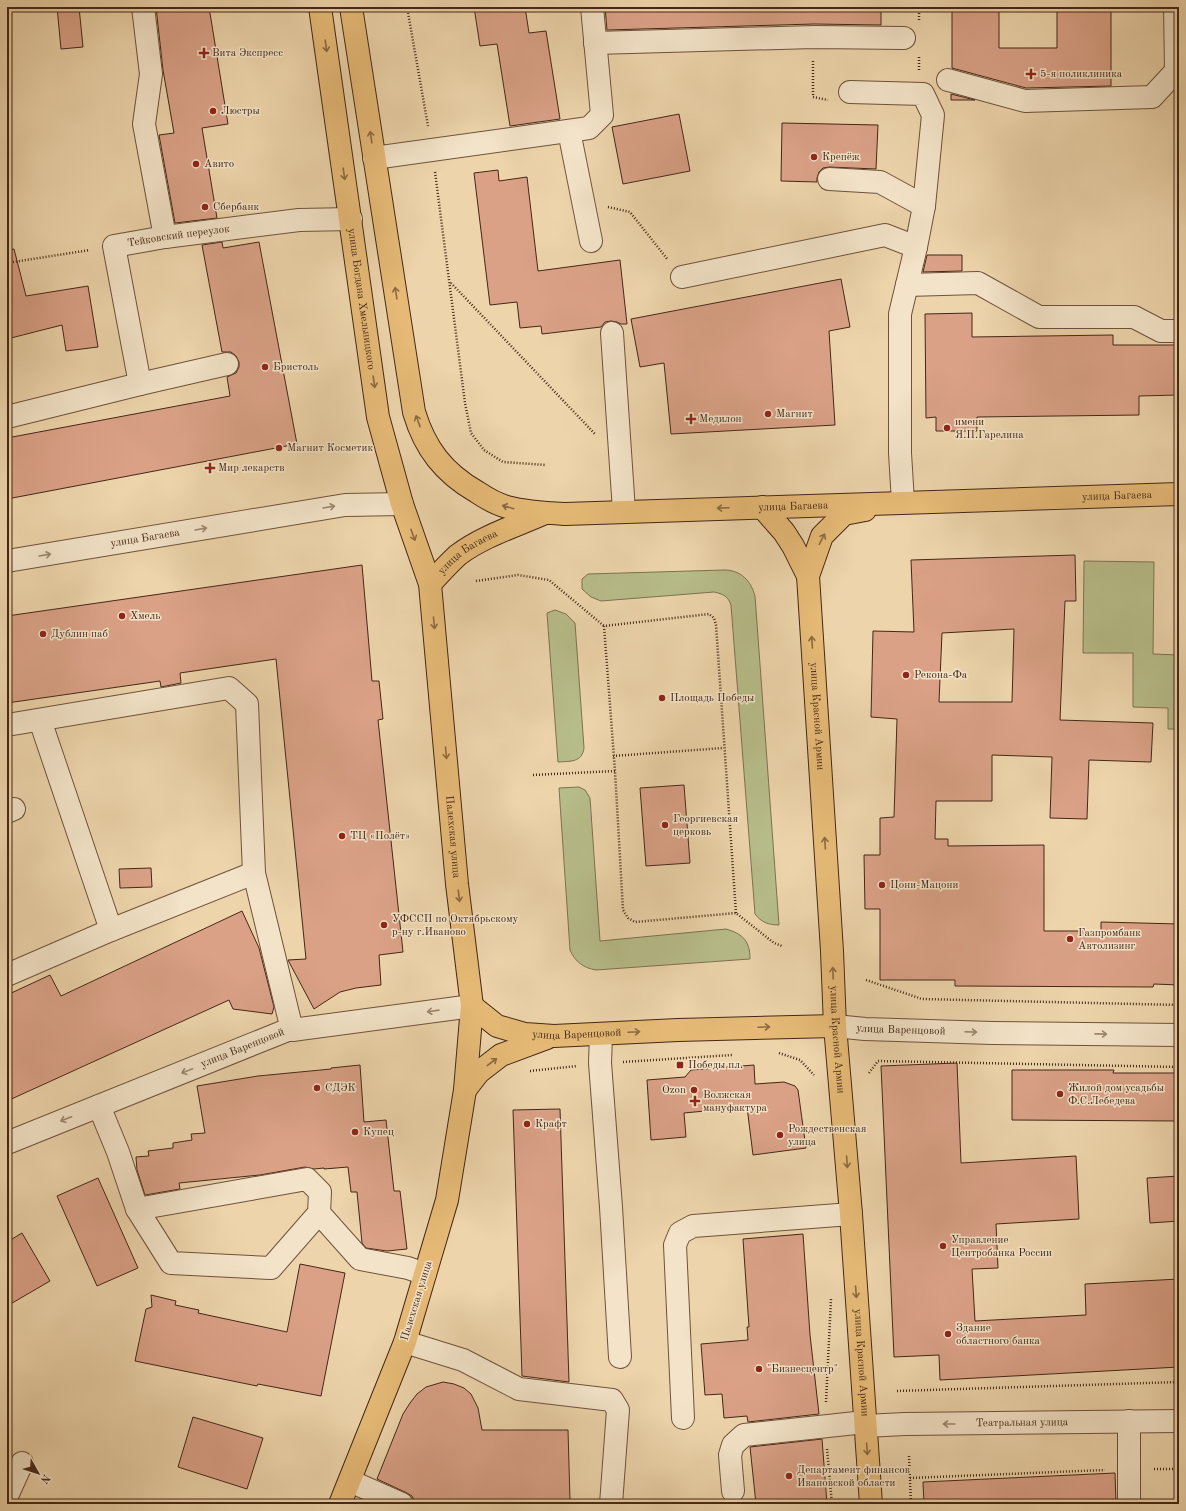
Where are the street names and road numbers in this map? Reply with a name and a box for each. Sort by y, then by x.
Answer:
street label: Тейковский переулок [127,223,231,249]
street label: улица Богдана Хмельницкого [346,228,377,371]
street label: улица Багаева [1082,489,1153,503]
street label: улица Багаева [758,500,829,513]
street label: улица Багаева [110,527,181,549]
street label: улица Багаева [436,528,500,577]
street label: улица Красной Армии [808,662,826,771]
street label: Палехская улица [444,795,462,879]
street label: улица Красной Армии [828,985,846,1094]
street label: улица Варенцовой [856,1023,946,1037]
street label: улица Варенцовой [199,1026,286,1070]
street label: улица Варенцовой [532,1027,622,1042]
street label: Палехская улица [400,1259,435,1342]
street label: улица Красной Армии [852,1308,870,1417]
street label: Театральная улица [976,1417,1069,1429]

